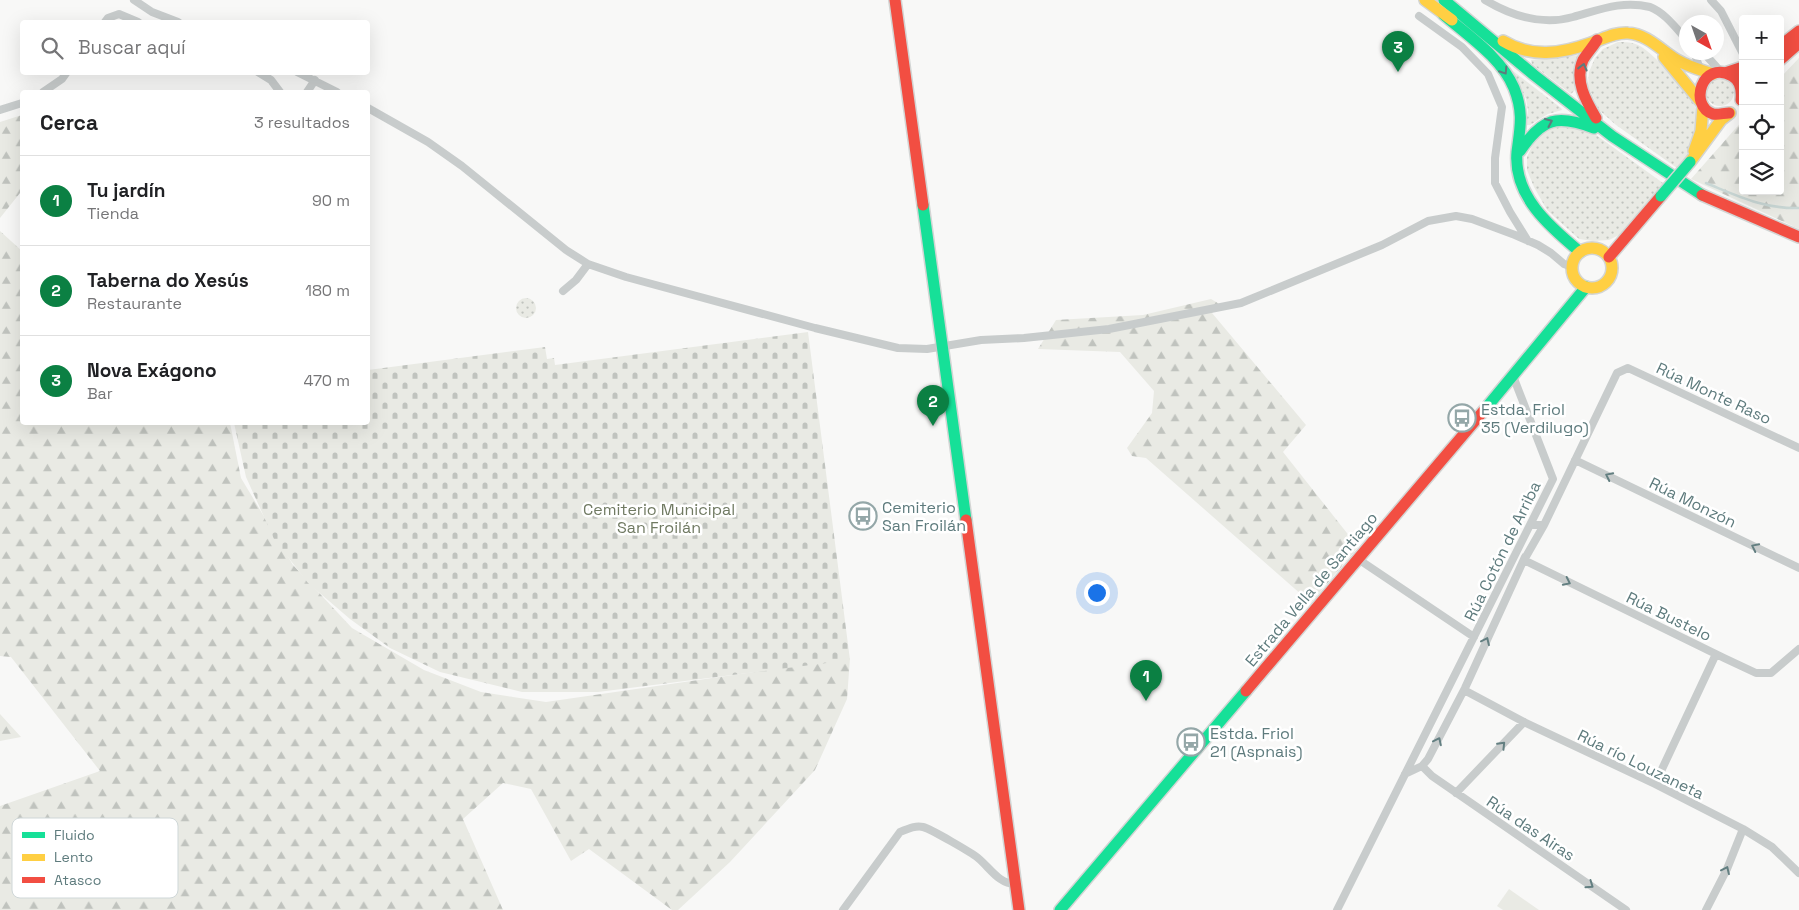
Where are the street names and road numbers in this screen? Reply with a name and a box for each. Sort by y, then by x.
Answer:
street label: Rúa Monte Raso [1653,358,1775,429]
street label: Rúa Monzón [1646,472,1740,533]
street label: Rúa Cotón de Arriba [1459,478,1545,625]
street label: Estrada Vella de Santiago [1240,508,1382,671]
street label: Rúa Bustelo [1623,587,1715,646]
street label: Rúa río Louzaneta [1574,725,1708,804]
street label: Rúa das Airas [1482,791,1579,866]

